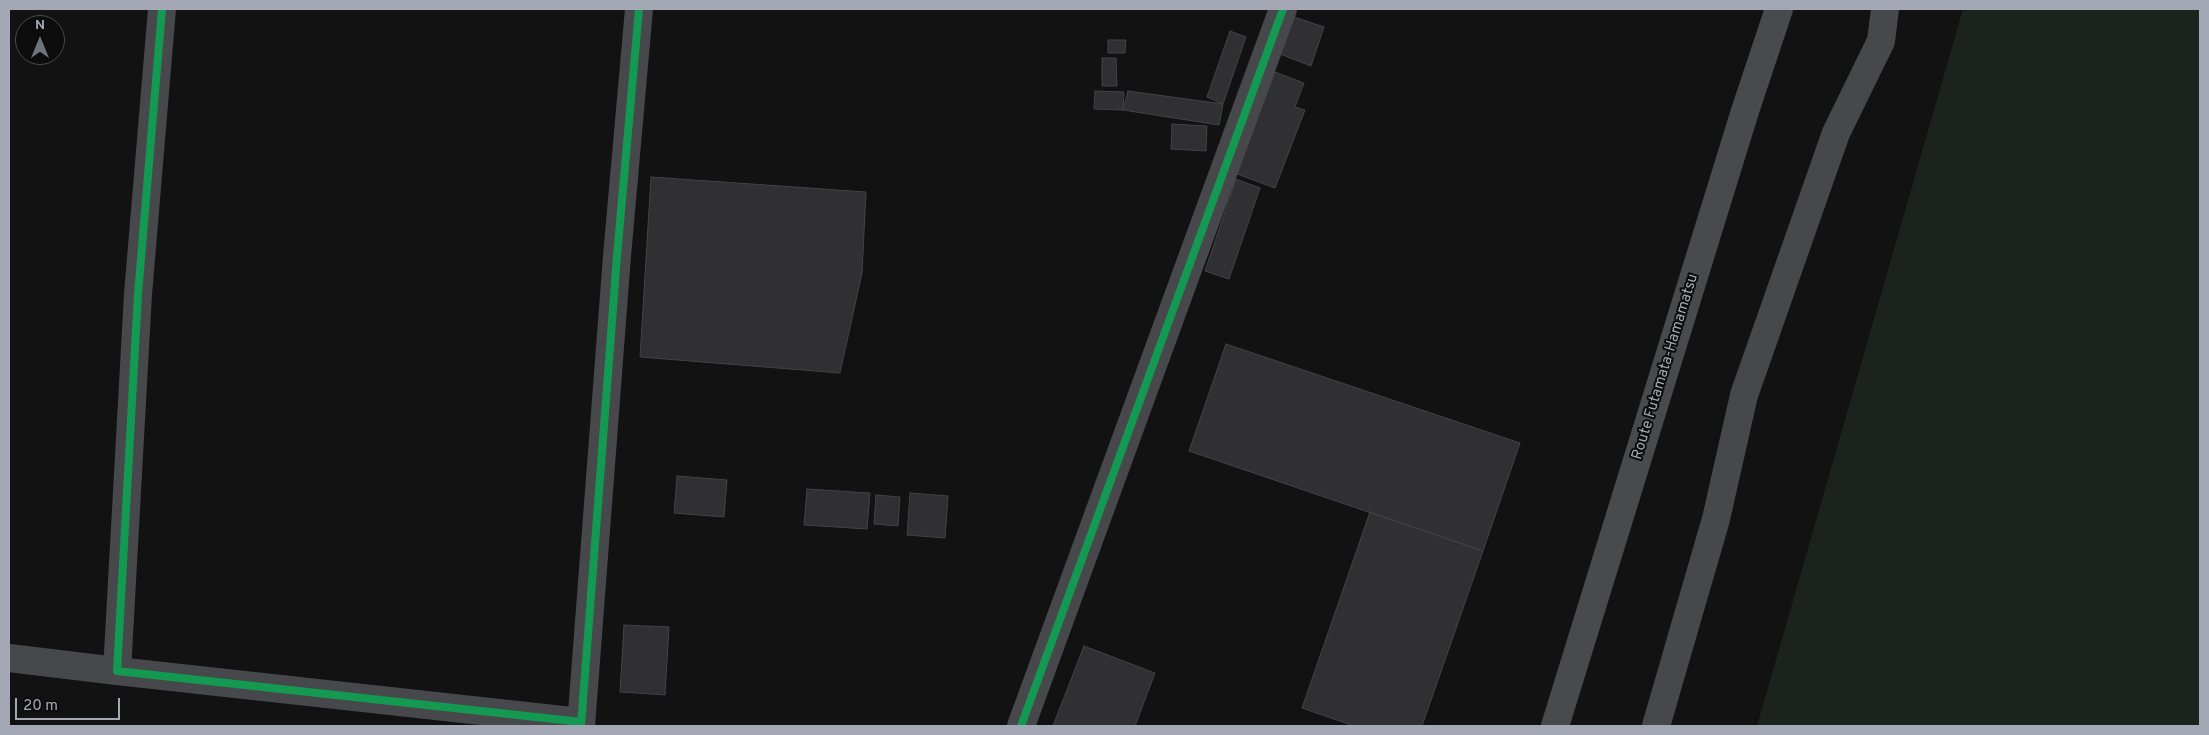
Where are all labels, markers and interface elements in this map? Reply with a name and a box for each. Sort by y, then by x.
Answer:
north arrow [15,15,65,65]
text: N [35,17,45,34]
street label: Route Futamata-Hamamatsu [1629,272,1703,462]
scale bar [18,688,122,720]
text: 20 m [23,697,58,716]

